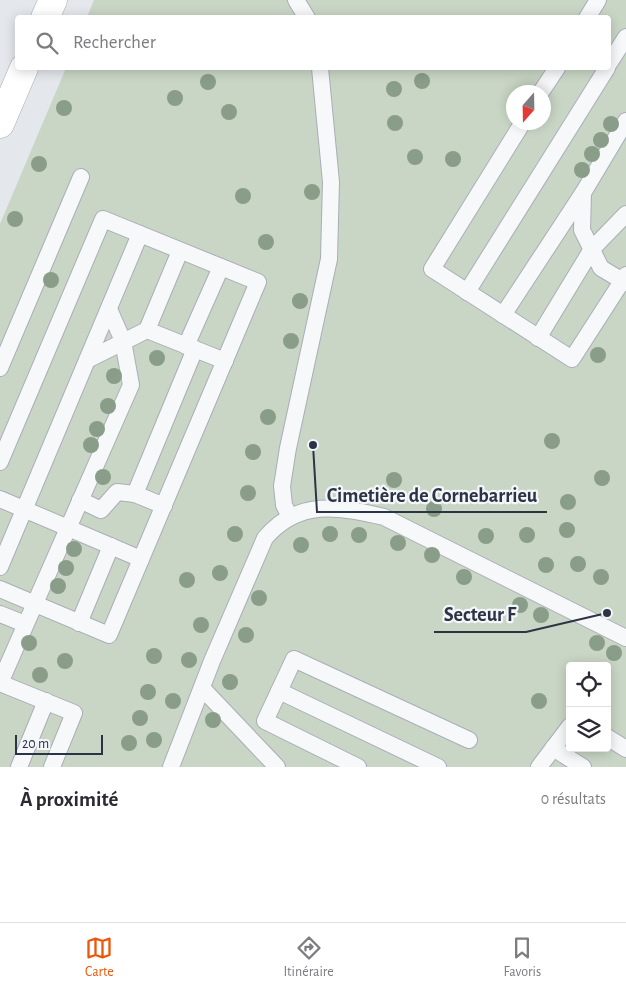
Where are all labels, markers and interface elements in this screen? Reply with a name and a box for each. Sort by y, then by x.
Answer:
search box [15,15,611,70]
icon: search [33,29,61,57]
text: Rechercher [73,33,156,52]
north arrow [506,85,551,130]
callout: Cimetière de Cornebarrieu [317,477,547,512]
text: Cimetière de Cornebarrieu [327,486,538,506]
callout: Secteur F [434,597,526,632]
text: Secteur F [444,605,517,625]
map controls [566,662,611,752]
button: locate [566,662,611,707]
button: layers [566,707,611,752]
scale bar [15,732,102,755]
text: 20 m [22,737,49,751]
text: À proximité [20,789,118,810]
text: 0 résultats [541,791,606,807]
tab: Carte [85,934,114,981]
tab: Itinéraire [283,934,334,981]
tab: Favoris [504,934,541,981]

